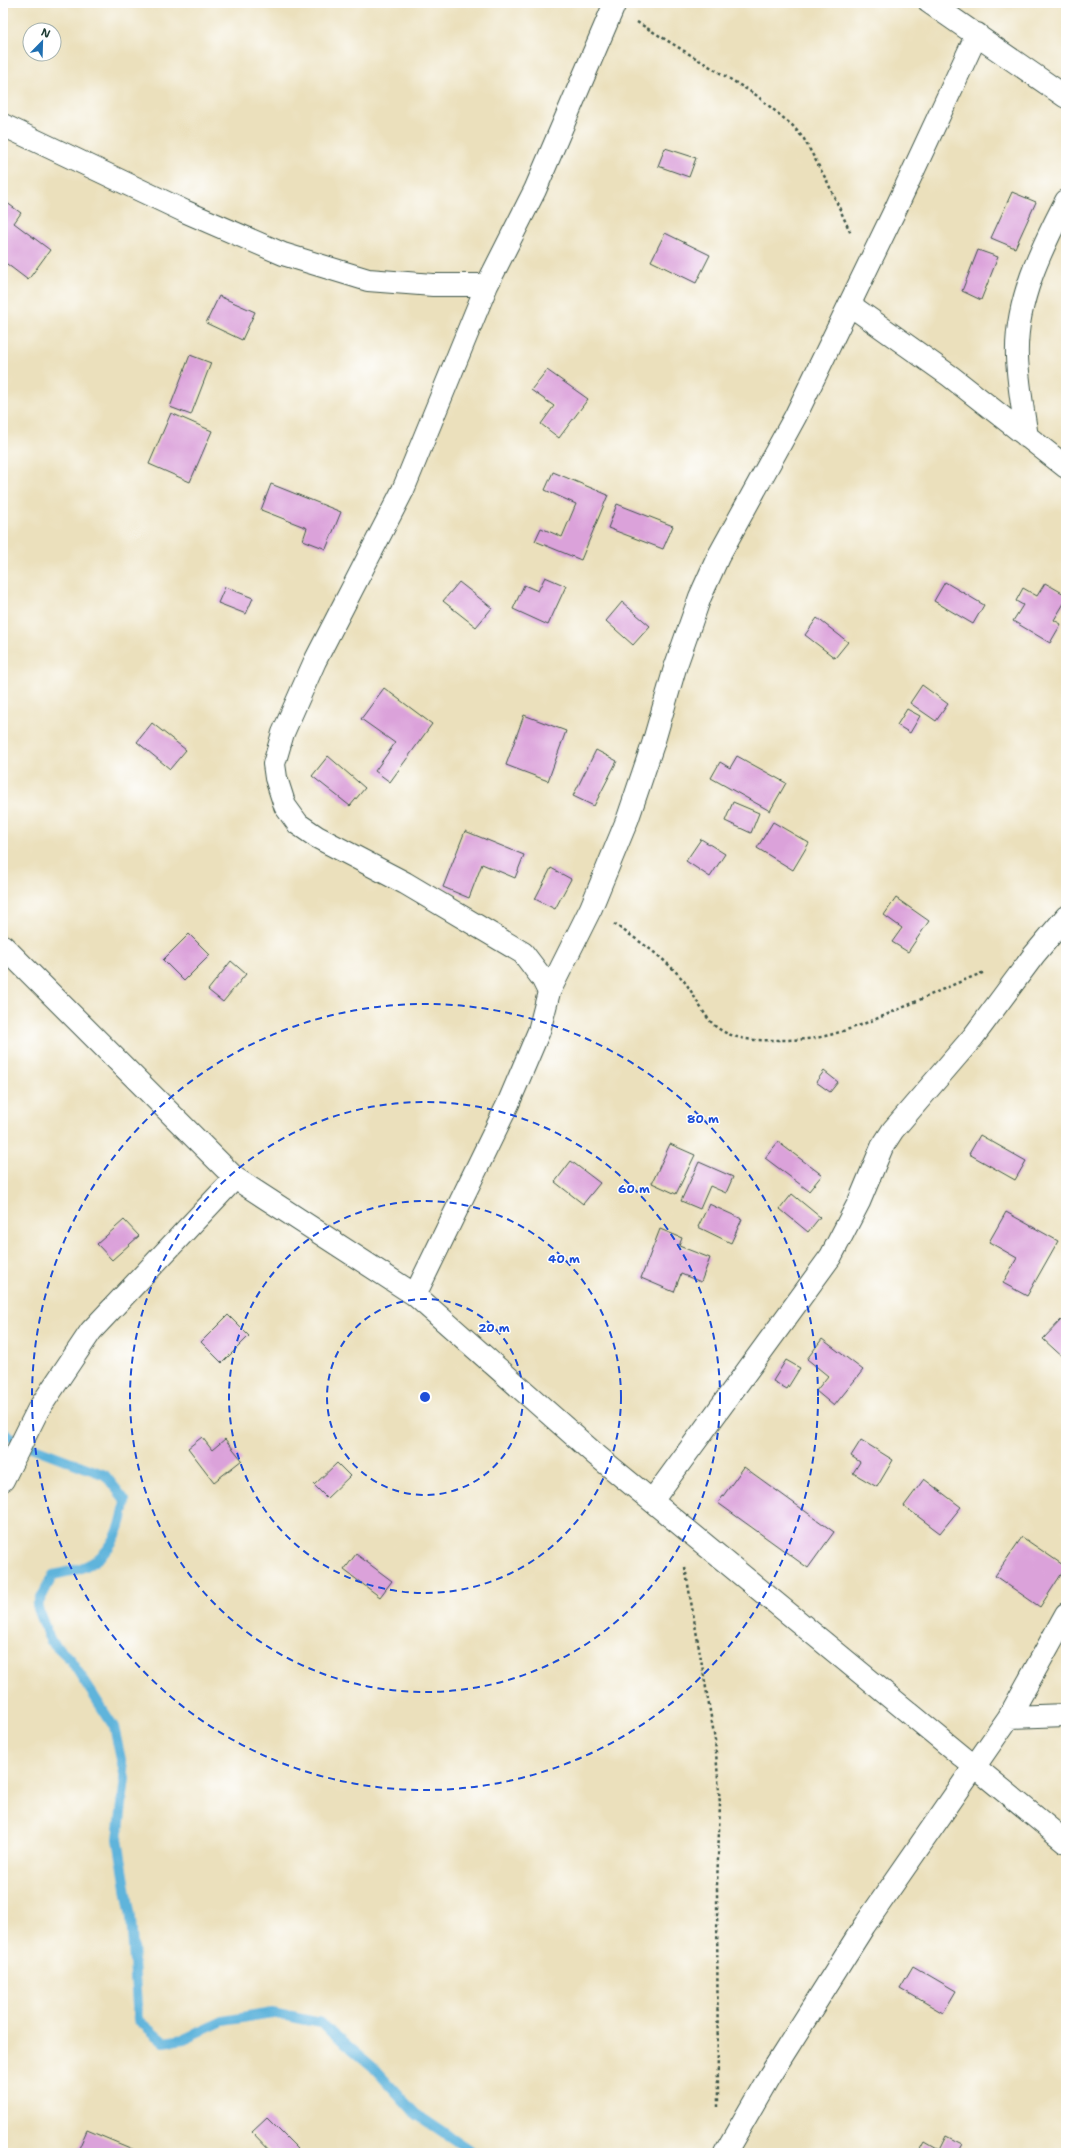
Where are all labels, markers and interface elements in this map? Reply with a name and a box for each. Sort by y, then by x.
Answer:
north arrow [22,22,62,62]
text: N [39,25,53,42]
text: 80 m [687,1111,719,1127]
text: 60 m [618,1181,650,1197]
text: 40 m [548,1251,580,1267]
text: 20 m [478,1320,510,1336]
centre of rings [418,1390,432,1404]

